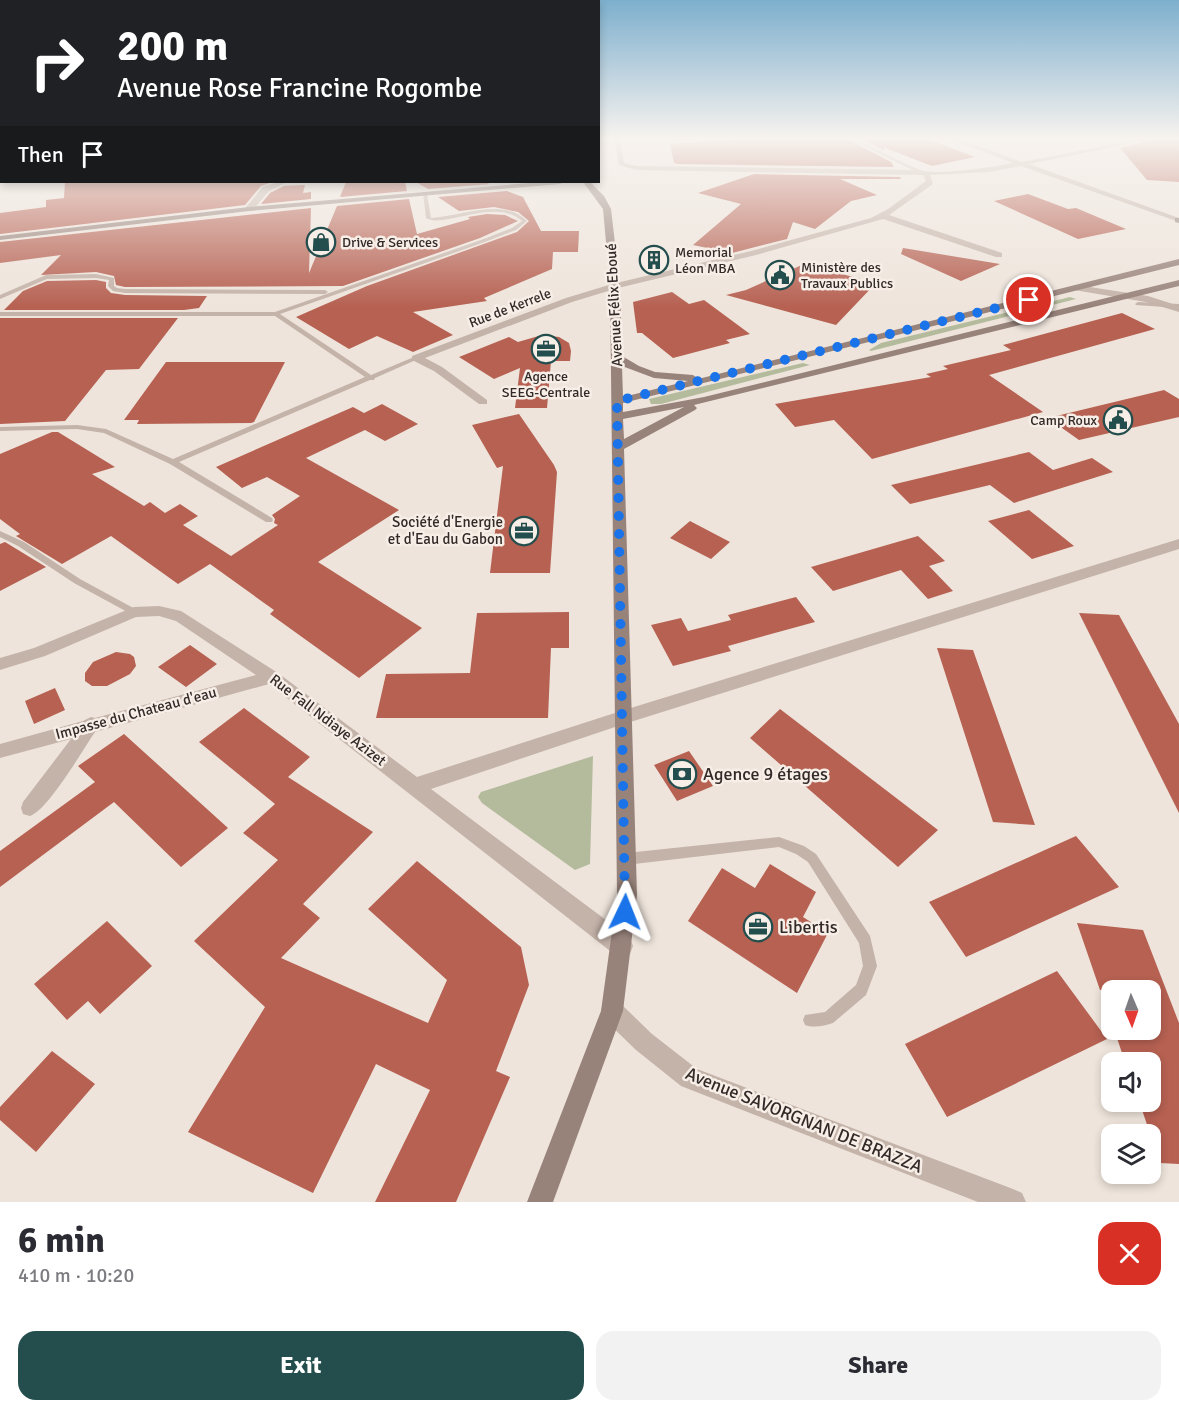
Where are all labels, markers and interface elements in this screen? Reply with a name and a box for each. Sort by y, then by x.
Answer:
text: 200 m [117,21,228,72]
icon: right [18,24,96,102]
text: Avenue Rose Francine Rogombe [117,72,482,105]
icon: arrive [76,138,109,171]
text: Then [18,141,64,168]
shop icon: Drive & Services [305,226,337,258]
place label: Drive & Services [342,234,438,251]
street label: Avenue Félix Eboué [602,243,626,367]
building icon: Memorial Léon MBA [638,244,670,276]
place label: Memorial Léon MBA [675,244,736,277]
public building icon: Ministère des Travaux Publics [764,259,796,291]
place label: Ministère des Travaux Publics [801,259,893,292]
pin [1003,274,1054,325]
icon: arrive [1012,283,1045,316]
street label: Rue de Kerrele [467,285,553,331]
office icon: Agence SEEG-Centrale [530,333,562,365]
place label: Agence SEEG-Centrale [502,368,590,401]
public building icon: Camp Roux [1102,404,1134,436]
place label: Camp Roux [1030,412,1098,429]
place label: Société d'Energie et d'Eau du Gabon [388,513,503,548]
office icon: Société d'Energie et d'Eau du Gabon [508,515,540,547]
street label: Rue Fall Ndiaye Azizet [266,670,390,770]
street label: Impasse du Chateau d'eau [53,683,219,743]
bank icon: Agence 9 étages [666,758,698,790]
place label: Agence 9 étages [703,763,828,785]
position arrow [593,880,657,944]
office icon: Libertis [742,911,774,943]
place label: Libertis [779,916,838,938]
north arrow [1101,980,1161,1040]
map controls [1101,980,1161,1184]
button: sound [1101,1052,1161,1112]
street label: Avenue SAVORGNAN DE BRAZZA [682,1062,926,1178]
button: layers [1101,1124,1161,1184]
text: 6 min [18,1218,105,1263]
button: close [1098,1222,1161,1285]
text: 410 m · 10:20 [18,1263,134,1288]
button: Exit [18,1331,584,1400]
button: Share [596,1331,1161,1400]

